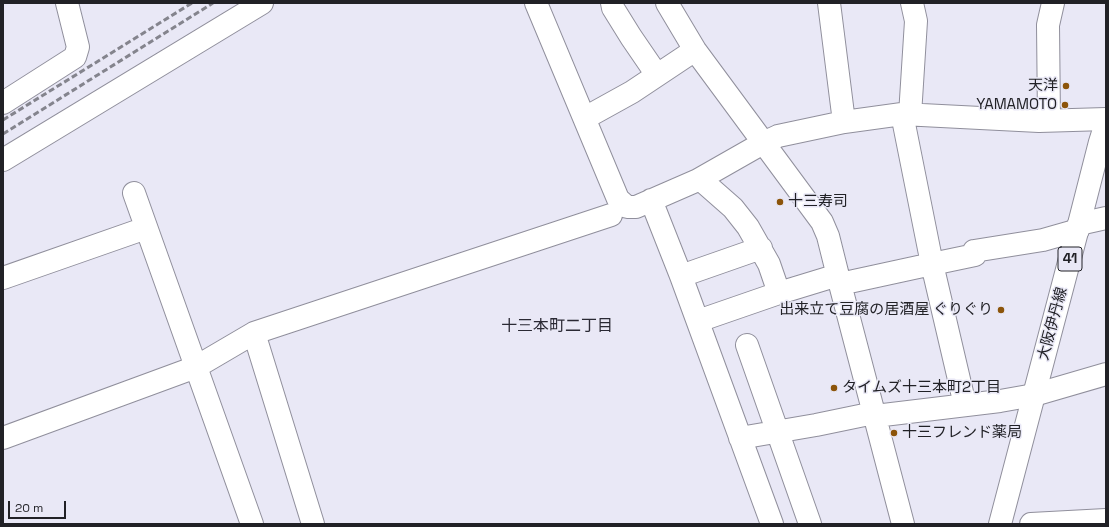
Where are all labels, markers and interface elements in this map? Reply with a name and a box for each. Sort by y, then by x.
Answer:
place label: 天洋 [1028,77,1058,95]
marker: 天洋 [1061,81,1071,91]
place label: YAMAMOTO [976,96,1057,114]
marker: YAMAMOTO [1060,100,1070,110]
place label: 十三寿司 [788,193,848,211]
marker: 十三寿司 [775,197,785,207]
road number: 41 [1058,247,1082,271]
street label: 大阪伊丹線 [1035,285,1071,363]
place label: 出来立て豆腐の居酒屋 ぐりぐり [779,301,993,319]
marker: 出来立て豆腐の居酒屋 ぐりぐり [996,305,1006,315]
district label: 十三本町二丁目 [501,317,613,337]
place label: タイムズ十三本町2丁目 [842,379,1001,397]
marker: タイムズ十三本町2丁目 [829,383,839,393]
place label: 十三フレンド薬局 [902,424,1022,442]
marker: 十三フレンド薬局 [889,428,899,438]
scale bar [10,493,68,519]
text: 20 m [15,500,43,516]

